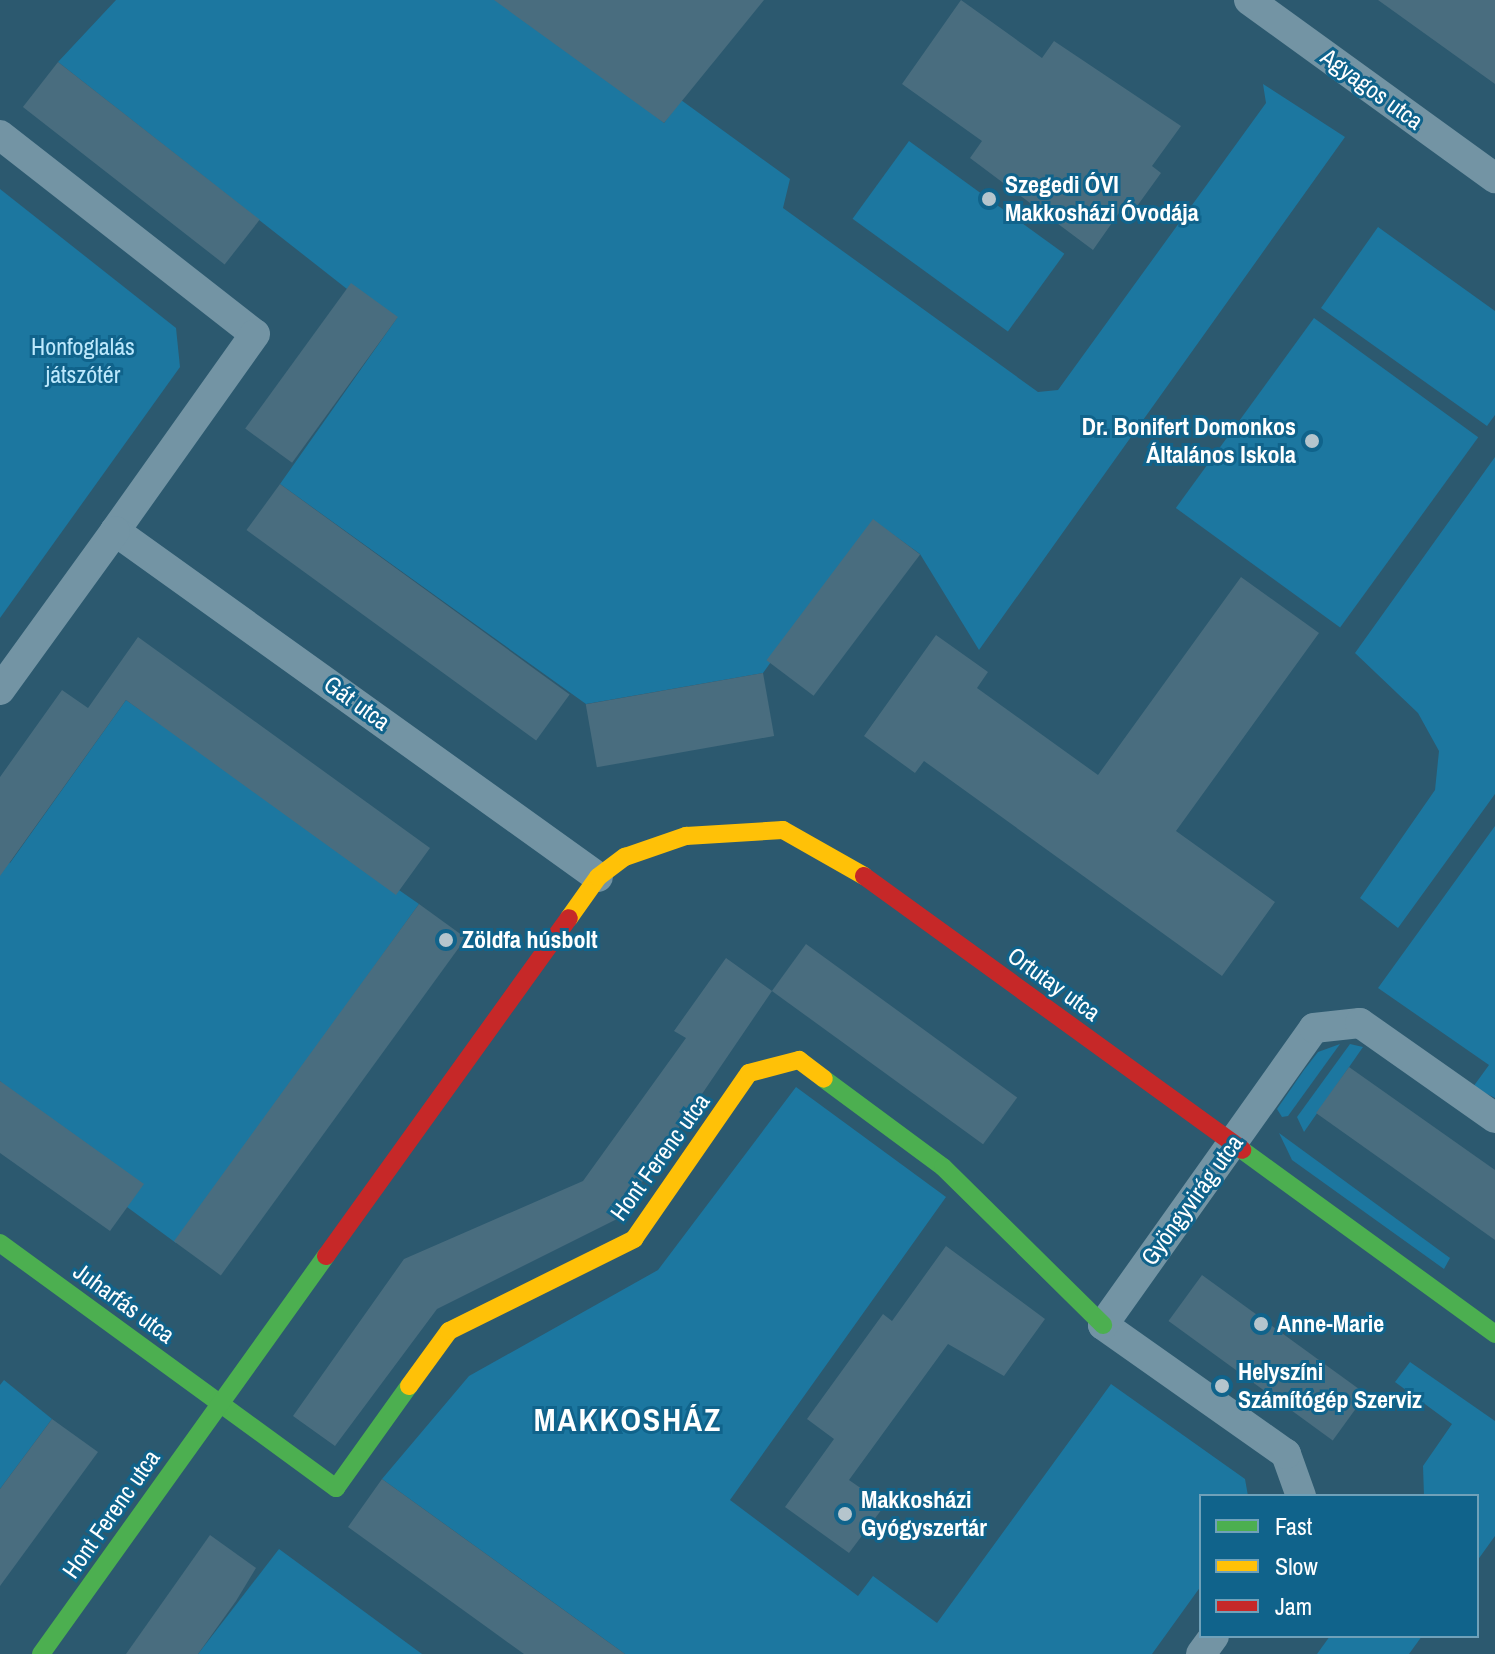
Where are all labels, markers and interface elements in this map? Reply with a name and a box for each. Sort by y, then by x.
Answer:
street label: Agyagos utca [1315,42,1429,136]
place label: Szegedi ÓVI Makkosházi Óvodája [1005,171,1199,227]
marker: Szegedi ÓVI Makkosházi Óvodája [980,190,998,208]
park label: Honfoglalás játszótér [31,333,135,389]
place label: Dr. Bonifert Domonkos Általános Iskola [1082,413,1296,469]
marker: Dr. Bonifert Domonkos Általános Iskola [1303,432,1321,450]
street label: Gát utca [318,669,396,737]
place label: Zöldfa húsbolt [462,926,598,954]
marker: Zöldfa húsbolt [437,931,455,949]
street label: Ortutay utca [1002,941,1106,1027]
street label: Hont Ferenc utca [604,1088,716,1226]
street label: Gyöngyvirág utca [1135,1129,1249,1271]
street label: Juharfás utca [68,1257,180,1349]
place label: Anne-Marie [1277,1310,1384,1338]
marker: Anne-Marie [1252,1315,1270,1333]
place label: Helyszíni Számítógép Szerviz [1238,1358,1422,1414]
marker: Helyszíni Számítógép Szerviz [1213,1377,1231,1395]
district label: MAKKOSHÁZ [534,1401,722,1439]
street label: Hont Ferenc utca [56,1444,166,1584]
place label: Makkosházi Gyógyszertár [861,1486,987,1542]
legend [1199,1494,1479,1638]
marker: Makkosházi Gyógyszertár [836,1505,854,1523]
text: Fast [1275,1510,1312,1542]
text: Slow [1275,1550,1318,1582]
text: Jam [1275,1590,1312,1622]

